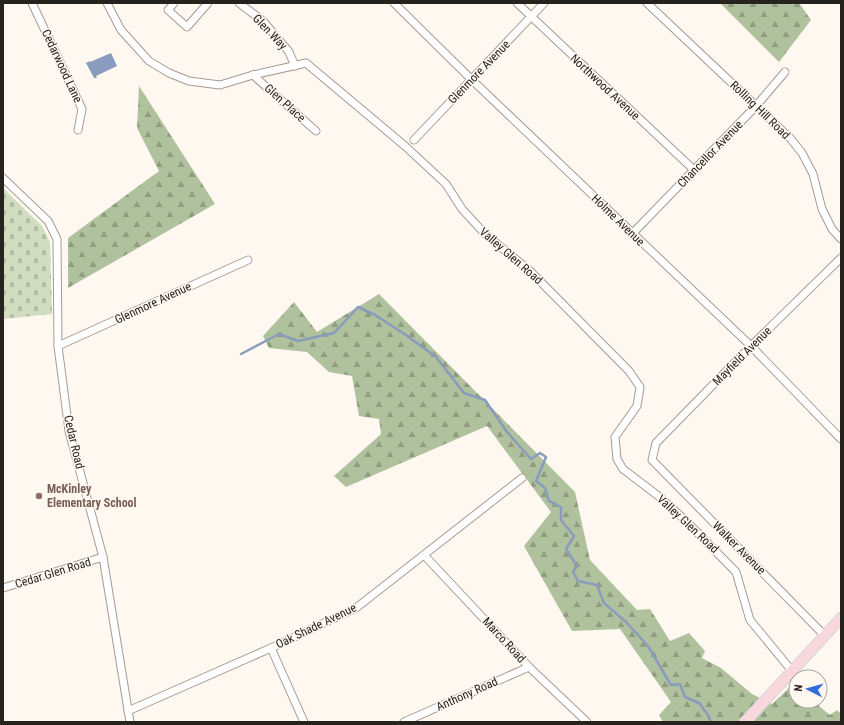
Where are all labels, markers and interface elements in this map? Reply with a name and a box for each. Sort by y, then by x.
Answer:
street label: Glen Way [250,11,290,53]
street label: Cedarwood Lane [39,27,85,105]
street label: Glenmore Avenue [445,37,513,107]
street label: Northwood Avenue [567,51,643,123]
street label: Rolling Hill Road [727,78,793,142]
street label: Glen Place [262,81,309,125]
street label: Chancellor Avenue [674,117,746,190]
street label: Holme Avenue [589,191,648,249]
street label: Valley Glen Road [477,225,545,287]
street label: Glenmore Avenue [113,279,194,327]
street label: Mayfield Avenue [710,323,775,388]
street label: Cedar Road [61,414,87,470]
place label: McKinley Elementary School [47,482,137,510]
marker: McKinley Elementary School [34,491,44,501]
street label: Valley Glen Road [654,492,722,556]
street label: Walker Avenue [710,519,769,578]
street label: Cedar Glen Road [13,555,93,591]
street label: Oak Shade Avenue [273,600,359,652]
street label: Marco Road [480,614,529,666]
north arrow [788,669,828,709]
street label: Anthony Road [434,674,500,714]
text: N [792,684,805,692]

